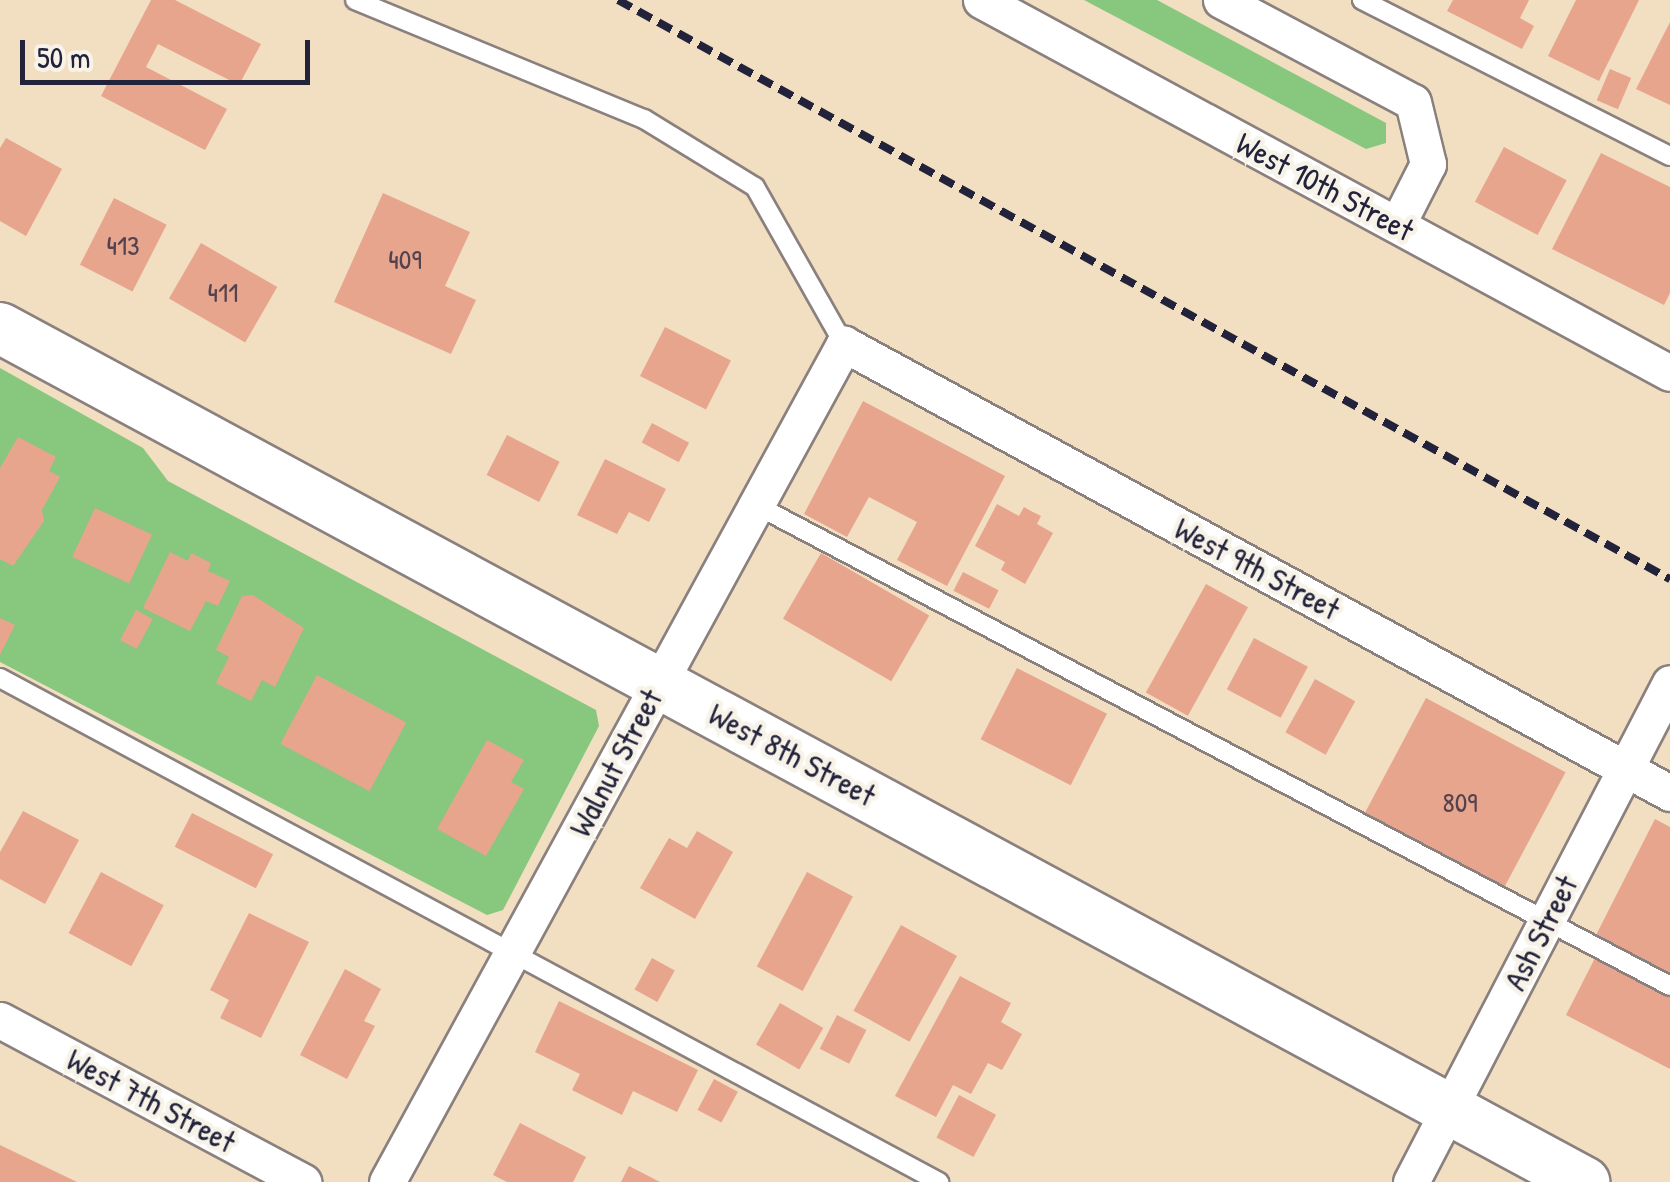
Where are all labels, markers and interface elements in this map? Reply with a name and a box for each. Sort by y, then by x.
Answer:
scale bar [25,20,315,82]
text: 50 m [37,37,90,77]
street label: West 10th Street [1230,124,1420,250]
house number: 413 [106,228,140,262]
house number: 409 [388,242,422,276]
house number: 411 [208,275,238,309]
street label: West 9th Street [1168,510,1346,628]
street label: Walnut Street [561,683,671,843]
street label: West 8th Street [702,695,882,815]
house number: 809 [1443,785,1477,819]
street label: Ash Street [1496,869,1586,997]
street label: West 7th Street [60,1041,242,1161]

